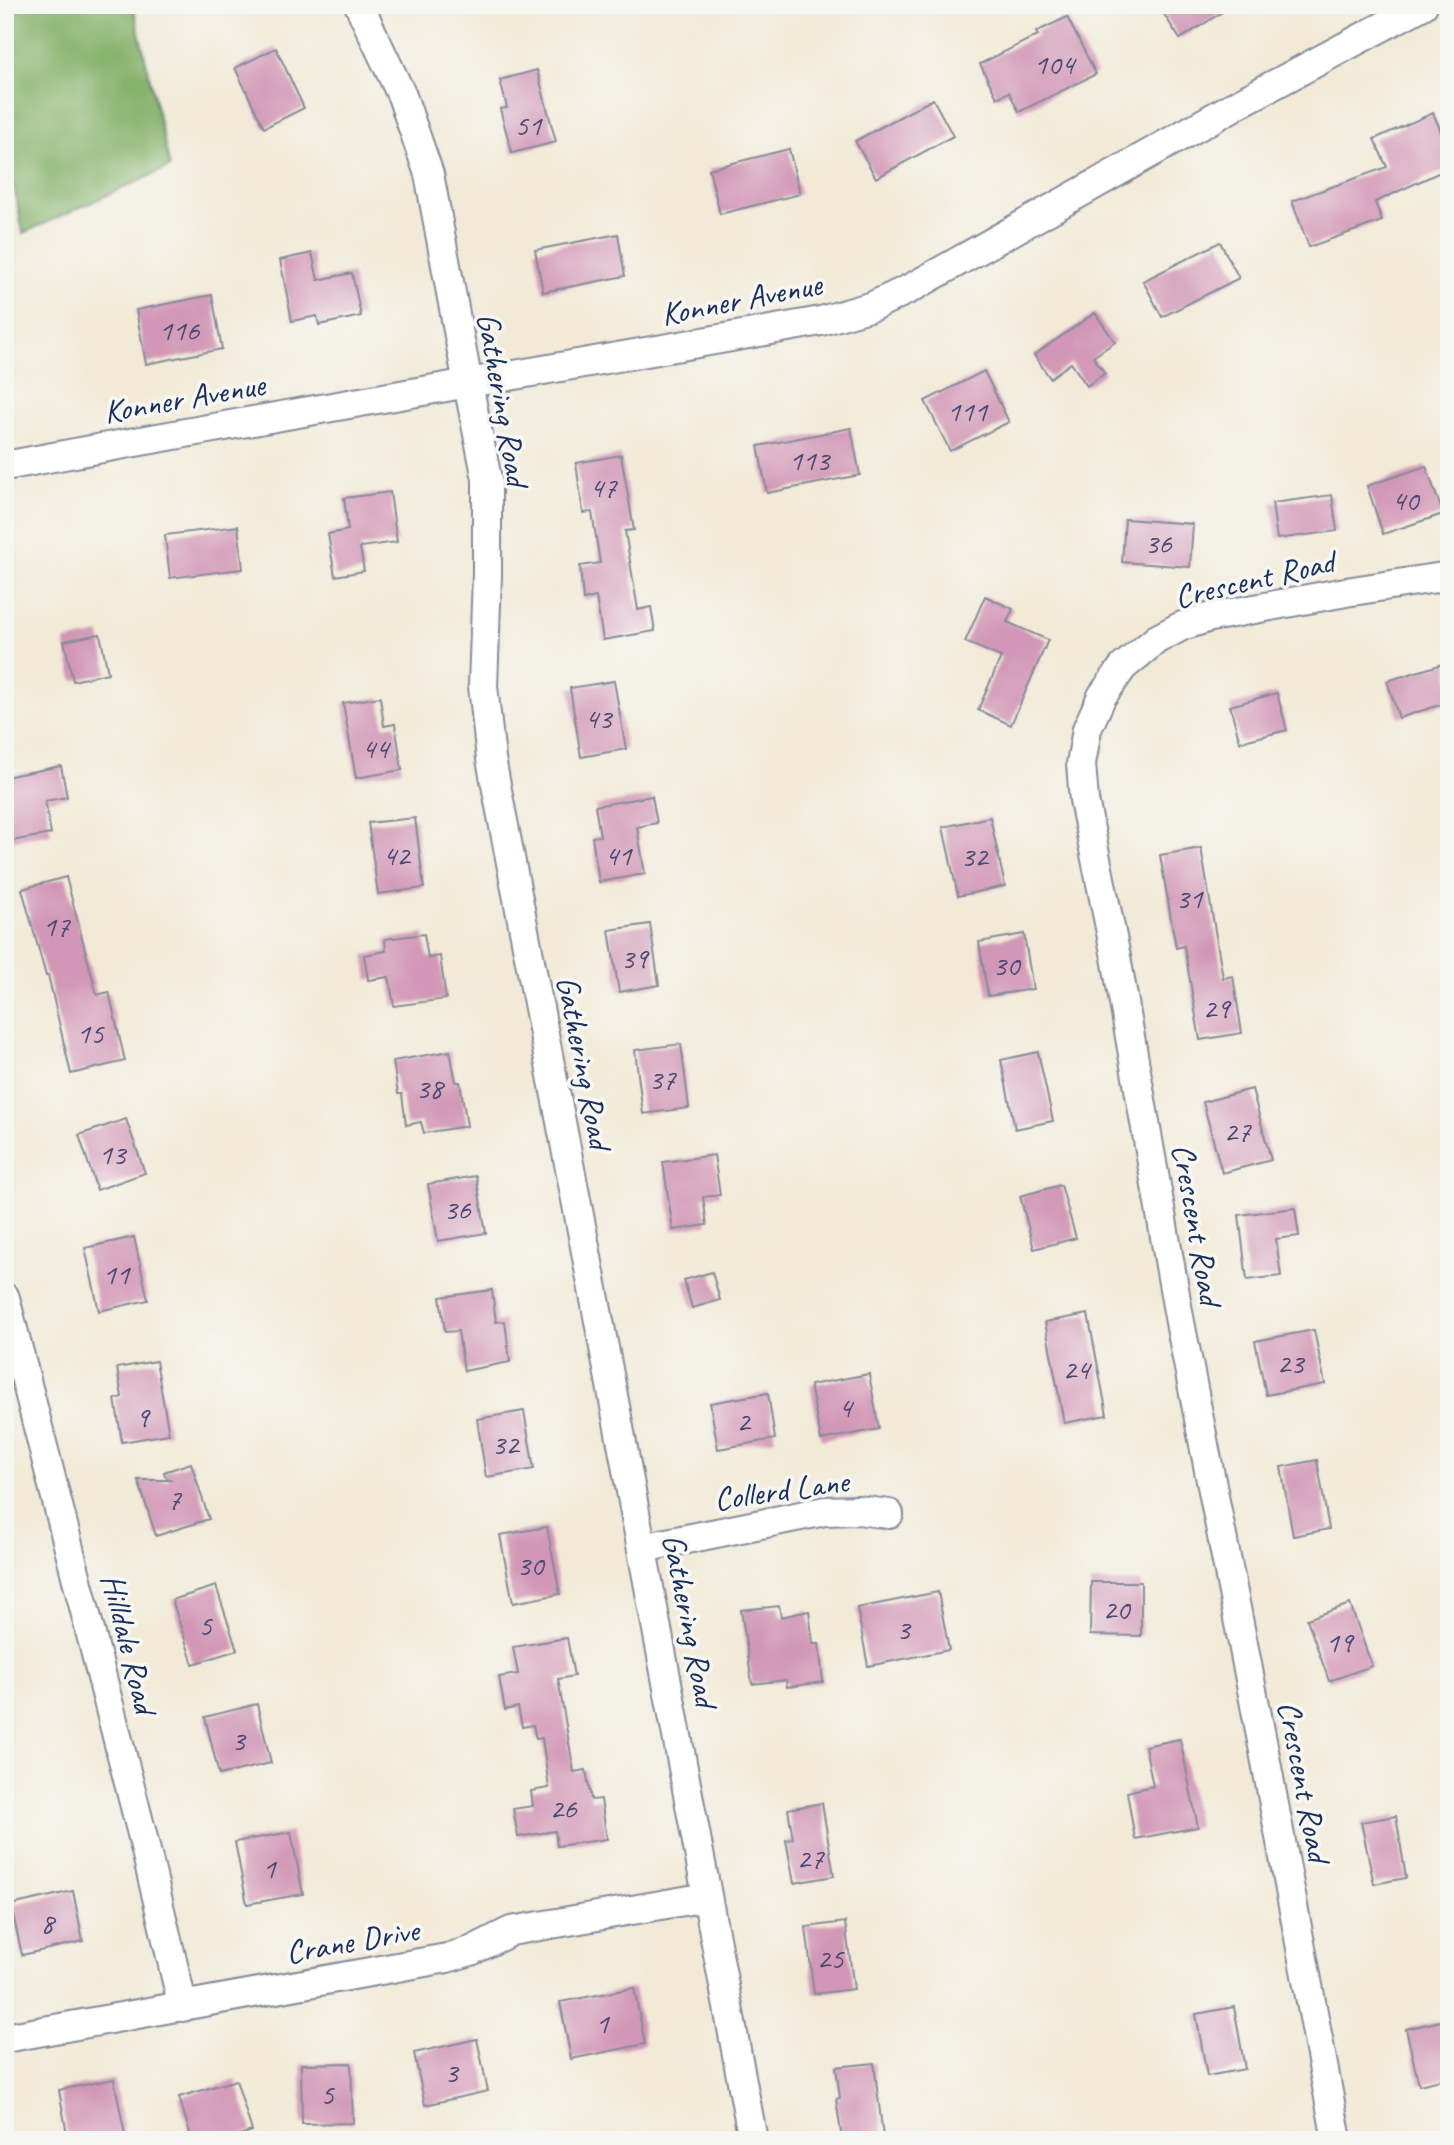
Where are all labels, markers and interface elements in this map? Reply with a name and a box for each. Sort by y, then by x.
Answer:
house number: 104 [1034,45,1077,83]
house number: 51 [515,106,543,144]
street label: Konner Avenue [657,262,827,335]
street label: Gathering Road [467,309,540,494]
house number: 116 [159,311,201,349]
street label: Konner Avenue [100,363,270,433]
house number: 111 [947,392,989,430]
house number: 113 [789,441,832,479]
house number: 47 [590,468,618,506]
house number: 40 [1392,481,1421,519]
house number: 36 [1145,524,1173,562]
street label: Crescent Road [1170,539,1343,618]
house number: 43 [585,699,614,737]
house number: 44 [362,729,391,767]
house number: 42 [383,836,412,874]
house number: 41 [605,836,633,874]
house number: 32 [961,837,990,875]
house number: 31 [1176,879,1204,917]
house number: 17 [43,907,71,945]
house number: 39 [621,939,650,977]
house number: 30 [993,946,1022,984]
street label: Gathering Road [547,972,622,1157]
house number: 29 [1203,989,1232,1027]
house number: 15 [77,1014,105,1052]
house number: 37 [649,1060,677,1098]
house number: 38 [416,1069,445,1107]
house number: 27 [1224,1112,1252,1150]
house number: 13 [99,1135,128,1173]
street label: Crescent Road [1162,1140,1233,1313]
house number: 36 [444,1190,472,1228]
house number: 11 [103,1255,131,1293]
house number: 23 [1277,1344,1306,1382]
house number: 24 [1063,1350,1092,1388]
house number: 4 [838,1388,854,1426]
house number: 9 [135,1398,151,1436]
house number: 2 [736,1402,752,1440]
house number: 32 [492,1425,521,1463]
street label: Collerd Lane [711,1459,853,1520]
house number: 7 [167,1480,182,1518]
street label: Gathering Road [653,1530,728,1715]
house number: 30 [517,1546,546,1584]
street label: Hilldale Road [91,1569,168,1722]
house number: 20 [1103,1590,1132,1628]
house number: 5 [198,1606,213,1644]
house number: 3 [896,1610,912,1648]
house number: 19 [1326,1623,1355,1661]
street label: Crescent Road [1268,1697,1341,1870]
house number: 3 [231,1721,247,1759]
house number: 26 [550,1789,578,1827]
house number: 27 [797,1839,825,1877]
house number: 1 [262,1849,277,1887]
house number: 8 [40,1904,56,1942]
street label: Crane Drive [283,1908,424,1973]
house number: 25 [817,1939,845,1977]
house number: 1 [595,2004,610,2042]
house number: 3 [444,2053,460,2091]
house number: 5 [320,2075,335,2113]

